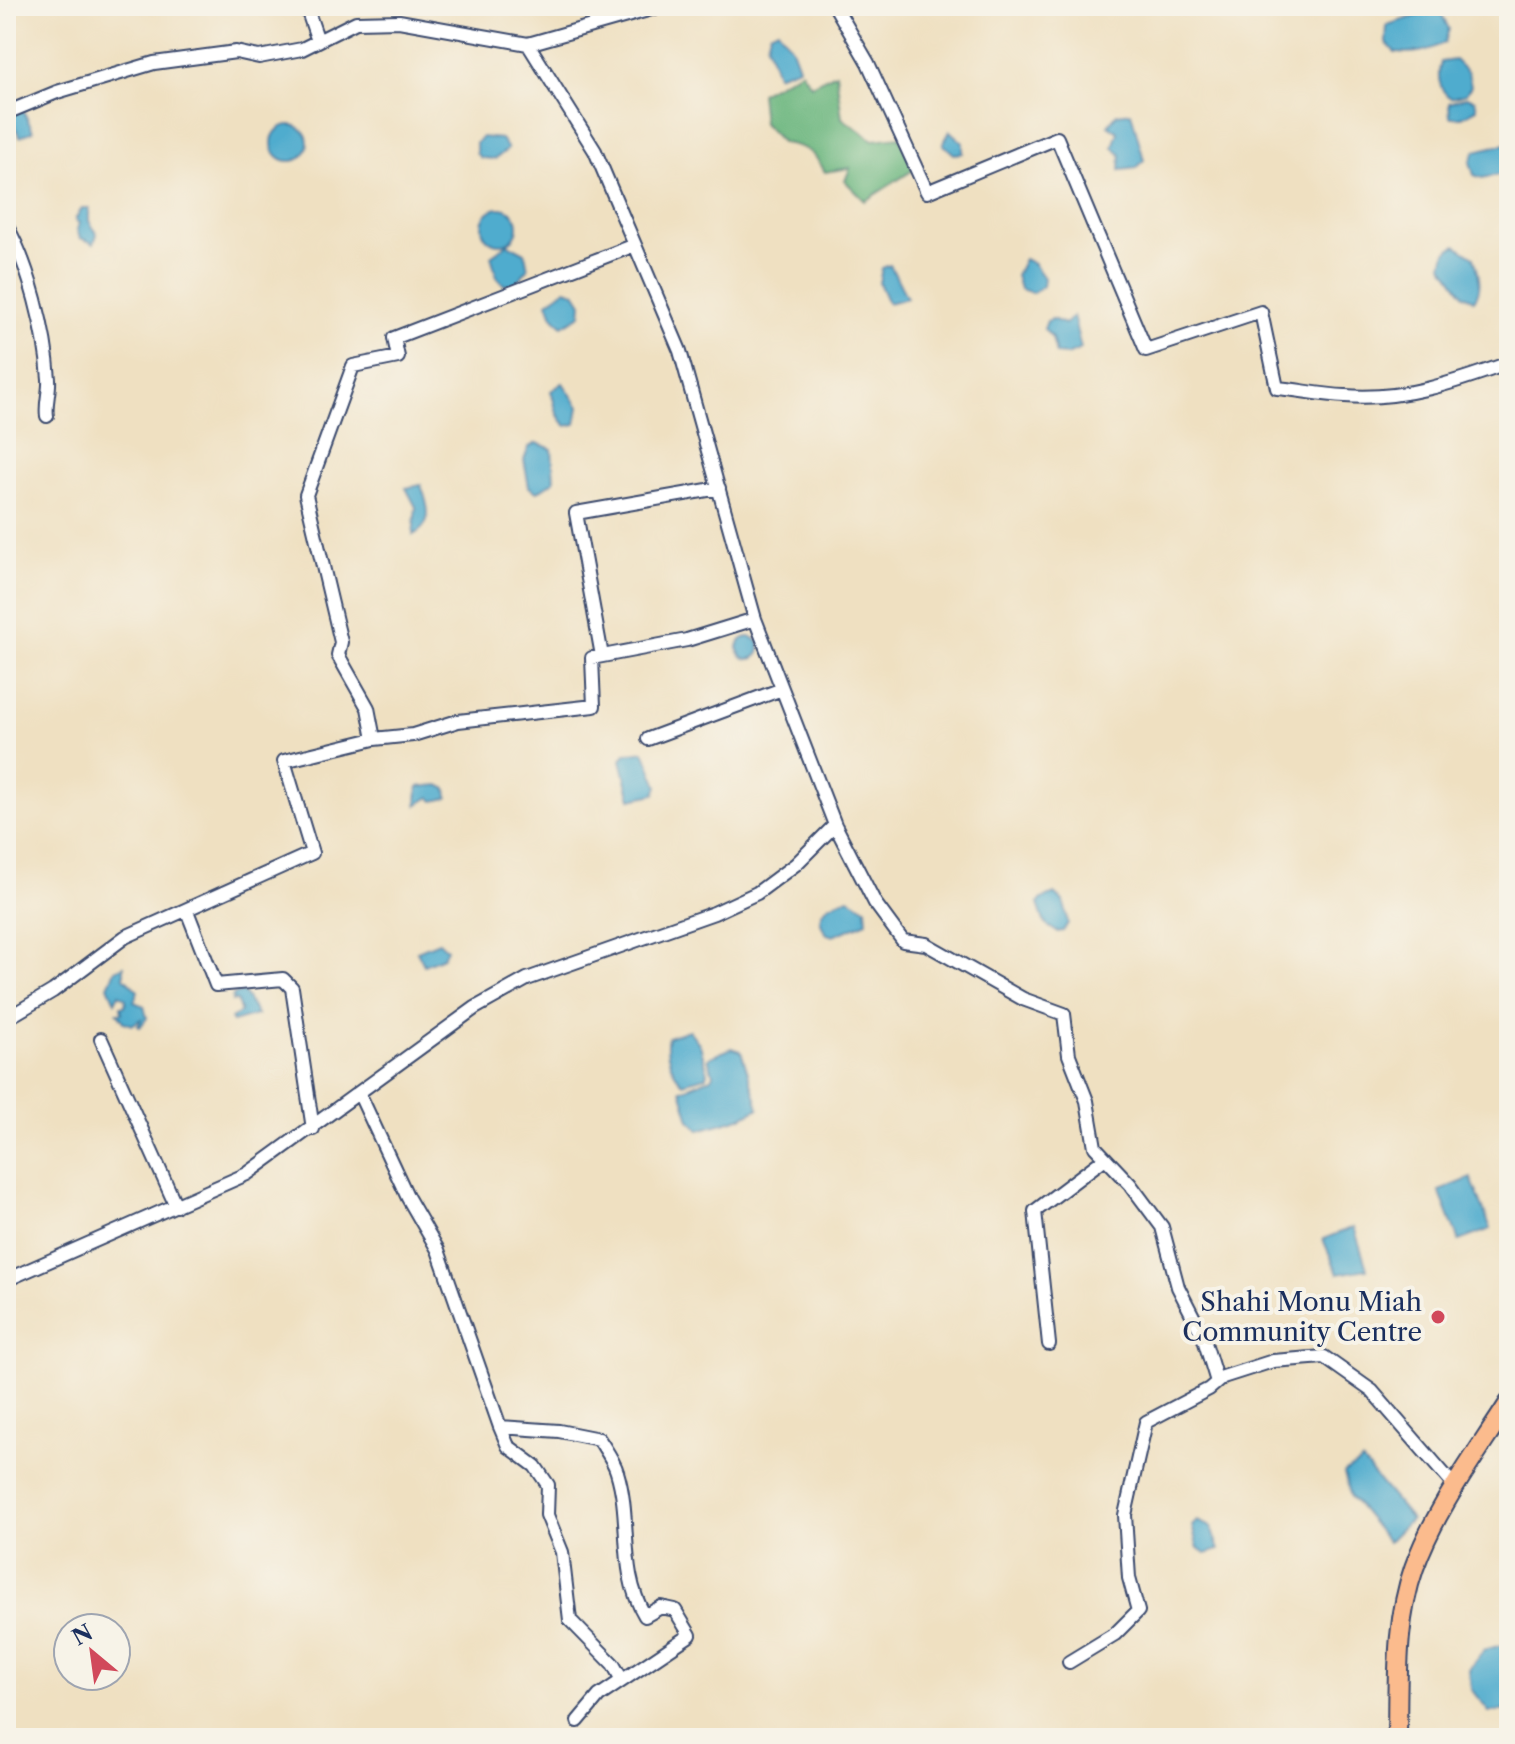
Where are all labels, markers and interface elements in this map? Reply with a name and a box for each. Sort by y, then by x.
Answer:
place label: Shahi Monu Miah Community Centre [1182,1286,1422,1348]
marker: Shahi Monu Miah Community Centre [1429,1308,1447,1326]
north arrow [52,1612,132,1692]
text: N [68,1619,97,1651]

